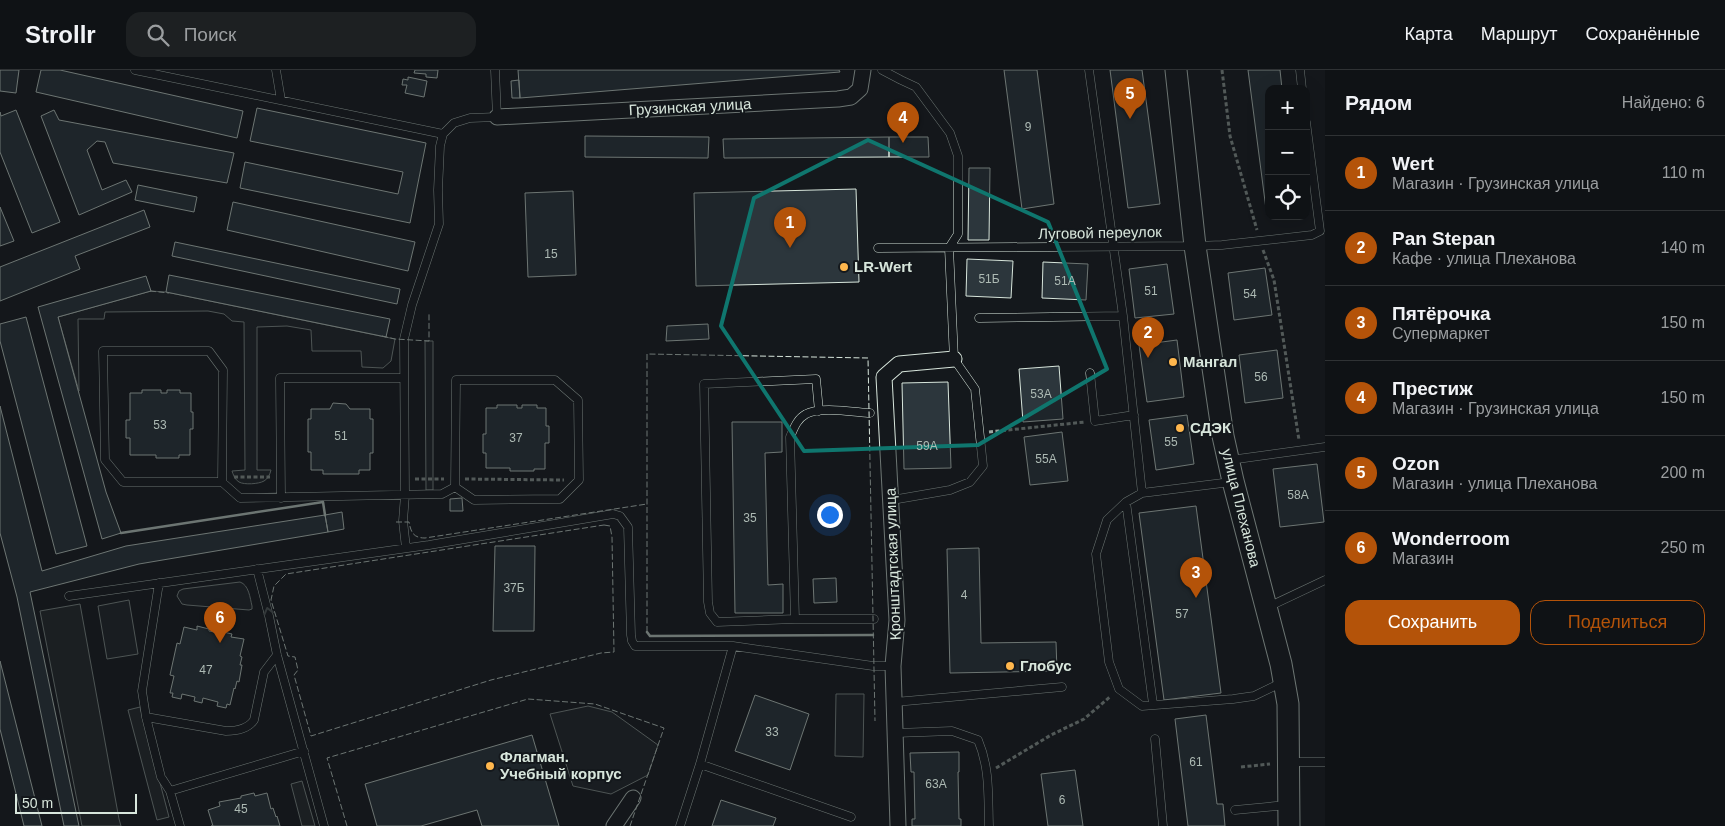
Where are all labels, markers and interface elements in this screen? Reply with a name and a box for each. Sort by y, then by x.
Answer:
search box [126,12,476,57]
text: Strollr [25,21,96,48]
icon: search [144,21,172,49]
text: Поиск [184,24,236,45]
text: Карта [1405,24,1453,44]
text: Маршрут [1481,24,1557,44]
text: Сохранённые [1585,24,1700,44]
pin: 5 [1114,78,1146,119]
map controls [1265,85,1310,220]
button: + [1265,85,1310,130]
text: Рядом [1345,91,1412,114]
text: Найдено: 6 [1622,94,1705,111]
street label: Грузинская улица [628,95,752,118]
pin: 4 [887,102,919,143]
house number: 9 [1025,120,1032,134]
button: − [1265,130,1310,175]
text: Wert [1392,153,1434,174]
text: 1 [1357,164,1365,181]
text: 110 m [1662,164,1705,181]
button: locate [1265,175,1310,220]
text: Магазин · Грузинская улица [1392,175,1599,192]
pin: 1 [774,207,806,248]
street label: Луговой переулок [1038,223,1162,242]
text: Pan Stepan [1392,228,1495,249]
text: 2 [1357,239,1365,256]
text: 140 m [1661,239,1705,256]
house number: 15 [544,247,558,261]
text: Кафе · улица Плеханова [1392,250,1576,267]
place label: LR-Wert [854,258,912,275]
marker: LR-Wert [838,261,850,273]
house number: 51Б [978,272,1000,286]
house number: 51А [1054,274,1076,288]
house number: 51 [1144,284,1158,298]
house number: 54 [1243,287,1257,301]
text: Пятёрочка [1392,303,1490,324]
text: 3 [1357,314,1365,331]
text: 150 m [1661,314,1705,331]
pin: 2 [1132,317,1164,358]
text: Супермаркет [1392,325,1490,342]
place label: Мангал [1183,353,1237,370]
marker: Мангал [1167,356,1179,368]
house number: 56 [1254,370,1268,384]
text: Престиж [1392,378,1473,399]
house number: 53А [1030,387,1052,401]
text: 4 [1357,389,1365,406]
text: 150 m [1661,389,1705,406]
text: Магазин · Грузинская улица [1392,400,1599,417]
house number: 53 [153,418,167,432]
place label: СДЭК [1190,419,1232,436]
marker: СДЭК [1174,422,1186,434]
house number: 51 [334,429,348,443]
house number: 37 [509,431,523,445]
house number: 55 [1164,435,1178,449]
house number: 59А [916,439,938,453]
street label: улица Плеханова [1219,447,1265,569]
house number: 55А [1035,452,1057,466]
text: Ozon [1392,453,1440,474]
text: 5 [1357,464,1365,481]
text: 200 m [1661,464,1705,481]
text: Магазин · улица Плеханова [1392,475,1597,492]
street label: Кронштадтская улица [881,487,904,641]
house number: 58А [1287,488,1309,502]
your location [817,502,843,528]
house number: 35 [743,511,757,525]
text: Wonderroom [1392,528,1510,549]
text: 6 [1357,539,1365,556]
text: 250 m [1661,539,1705,556]
text: Магазин [1392,550,1454,567]
pin: 3 [1180,557,1212,598]
house number: 37Б [503,581,525,595]
house number: 4 [961,588,968,602]
button: Сохранить [1345,600,1520,645]
button: Поделиться [1530,600,1705,645]
pin: 6 [204,602,236,643]
one-way arrow [263,607,274,616]
house number: 57 [1175,607,1189,621]
place label: Глобус [1020,657,1072,674]
marker: Глобус [1004,660,1016,672]
house number: 47 [199,663,213,677]
house number: 33 [765,725,779,739]
place label: Флагман. Учебный корпус [500,748,622,782]
house number: 61 [1189,755,1203,769]
marker: Флагман. Учебный корпус [484,760,496,772]
house number: 63А [925,777,947,791]
scale bar [15,791,138,814]
house number: 6 [1059,793,1066,807]
text: 50 m [22,795,53,811]
house number: 45 [234,802,248,816]

